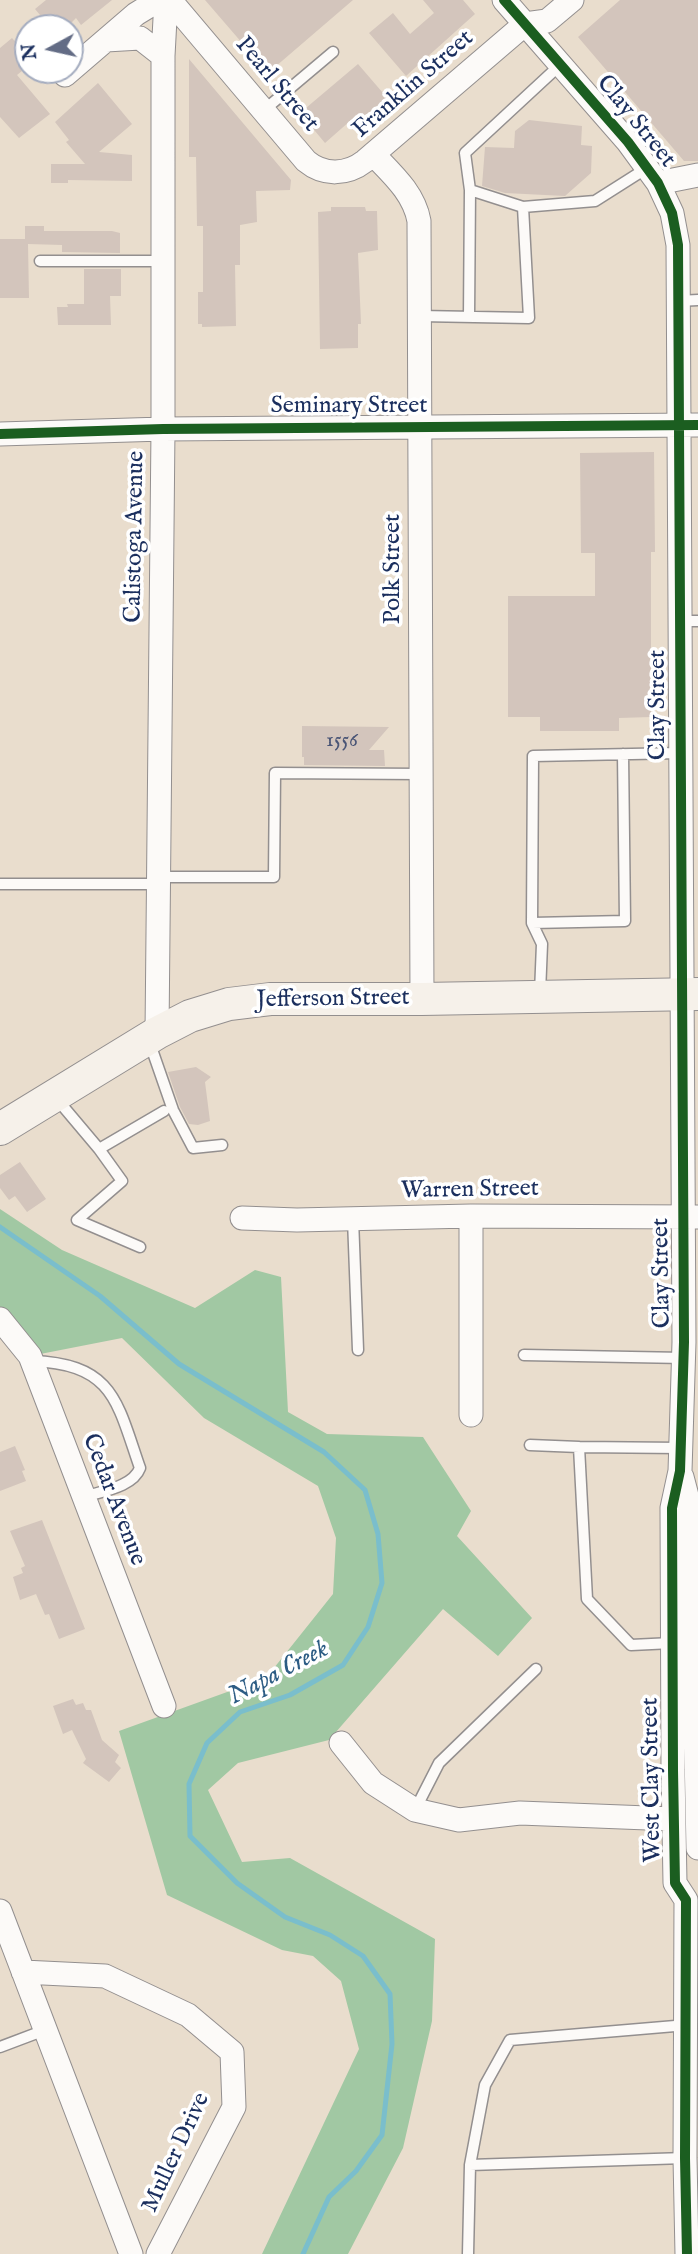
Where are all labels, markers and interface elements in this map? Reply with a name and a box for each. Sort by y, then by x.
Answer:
north arrow [14,14,84,84]
street label: Franklin Street [348,25,480,145]
street label: Pearl Street [228,32,324,138]
text: N [17,42,43,61]
street label: Clay Street [589,70,681,174]
street label: Seminary Street [271,393,427,421]
street label: Calistoga Avenue [120,451,152,623]
street label: Polk Street [380,514,408,624]
street label: Clay Street [645,650,673,760]
house number: 1556 [326,729,358,755]
street label: Jefferson Street [256,984,410,1016]
street label: Warren Street [401,1175,539,1207]
street label: Clay Street [648,1217,678,1329]
street label: Cedar Avenue [75,1430,151,1570]
water label: Napa Creek [224,1635,334,1713]
street label: West Clay Street [637,1697,669,1863]
street label: Muller Drive [137,2089,217,2217]

